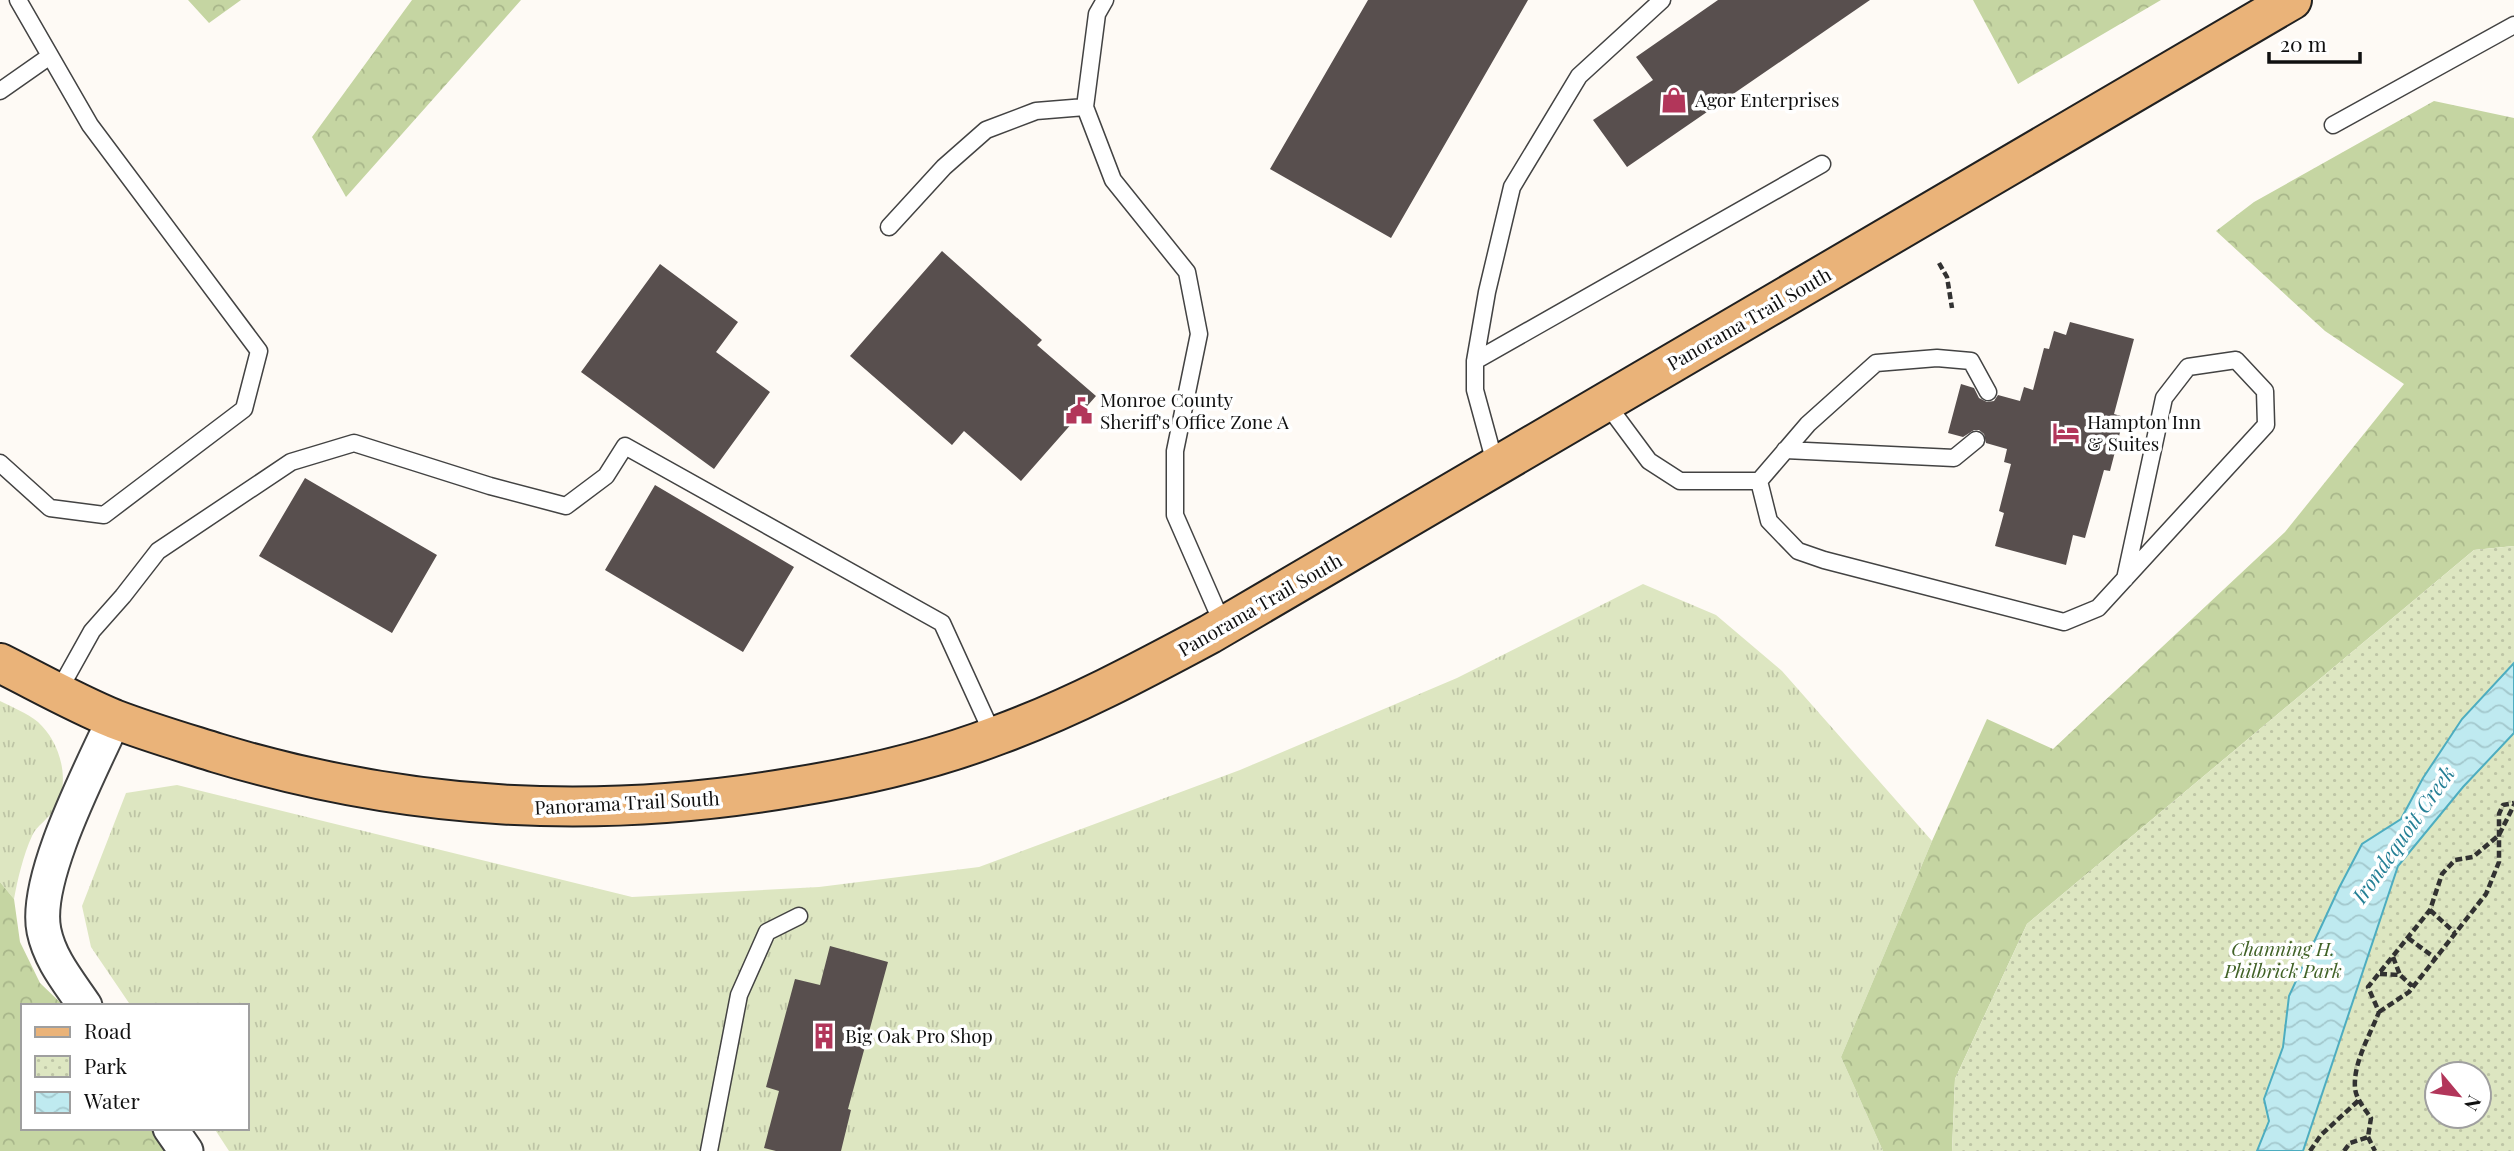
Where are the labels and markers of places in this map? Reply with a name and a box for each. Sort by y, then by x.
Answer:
shop icon: Agor Enterprises [1659,85,1689,115]
place label: Agor Enterprises [1694,86,1839,112]
place label: Monroe County Sheriff's Office Zone A [1100,386,1290,434]
public building icon: Monroe County Sheriff's Office Zone A [1064,396,1094,426]
place label: Hampton Inn & Suites [2087,408,2202,456]
hotel icon: Hampton Inn & Suites [2051,418,2081,448]
building icon: Big Oak Pro Shop [809,1021,839,1051]
place label: Big Oak Pro Shop [845,1022,993,1048]

